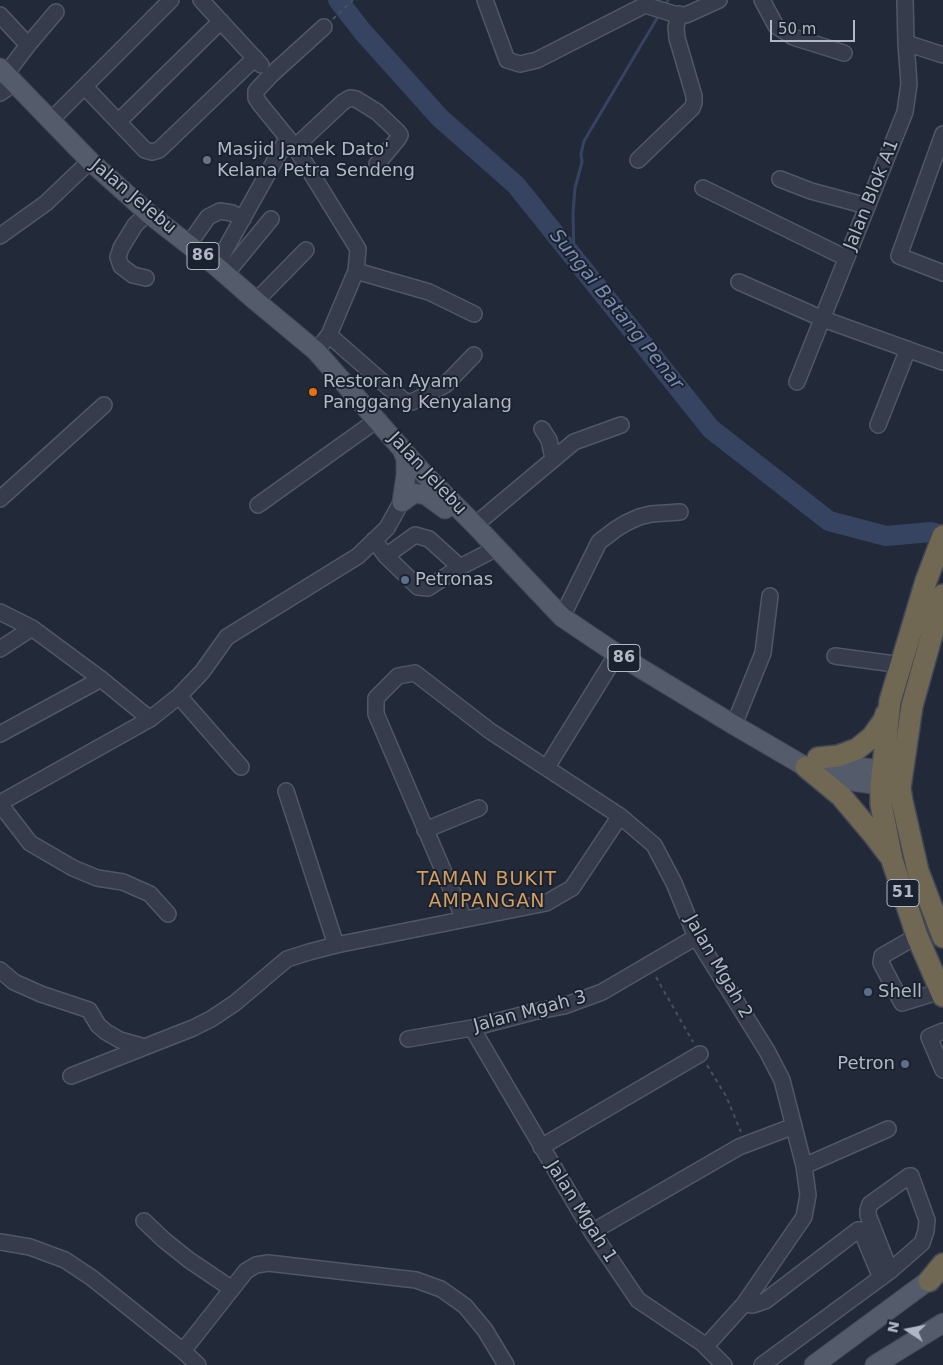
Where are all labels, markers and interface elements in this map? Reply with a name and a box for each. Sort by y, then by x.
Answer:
scale bar [773,10,858,42]
text: 50 m [778,20,816,38]
street label: Jalan Blok A1 [840,136,904,254]
place label: Masjid Jamek Dato' Kelana Petra Sendeng [217,139,415,182]
marker: Masjid Jamek Dato' Kelana Petra Sendeng [201,154,213,166]
street label: Jalan Jelebu [86,155,180,239]
water label: Sungai Batang Penar [544,225,688,395]
road number: 86 [187,242,219,270]
place label: Restoran Ayam Panggang Kenyalang [323,371,512,414]
marker: Restoran Ayam Panggang Kenyalang [307,386,319,398]
street label: Jalan Jelebu [383,428,471,520]
place label: Petronas [415,569,493,591]
marker: Petronas [399,574,411,586]
road number: 86 [608,644,640,671]
district label: TAMAN BUKIT AMPANGAN [415,869,559,913]
road number: 51 [887,880,919,906]
street label: Jalan Mgah 2 [680,911,756,1023]
place label: Shell [878,981,922,1003]
marker: Shell [862,986,874,998]
street label: Jalan Mgah 3 [471,987,589,1037]
place label: Petron [837,1053,895,1075]
marker: Petron [899,1058,911,1070]
street label: Jalan Mgah 1 [541,1157,621,1267]
north arrow [883,1305,933,1355]
text: N [884,1320,902,1334]

